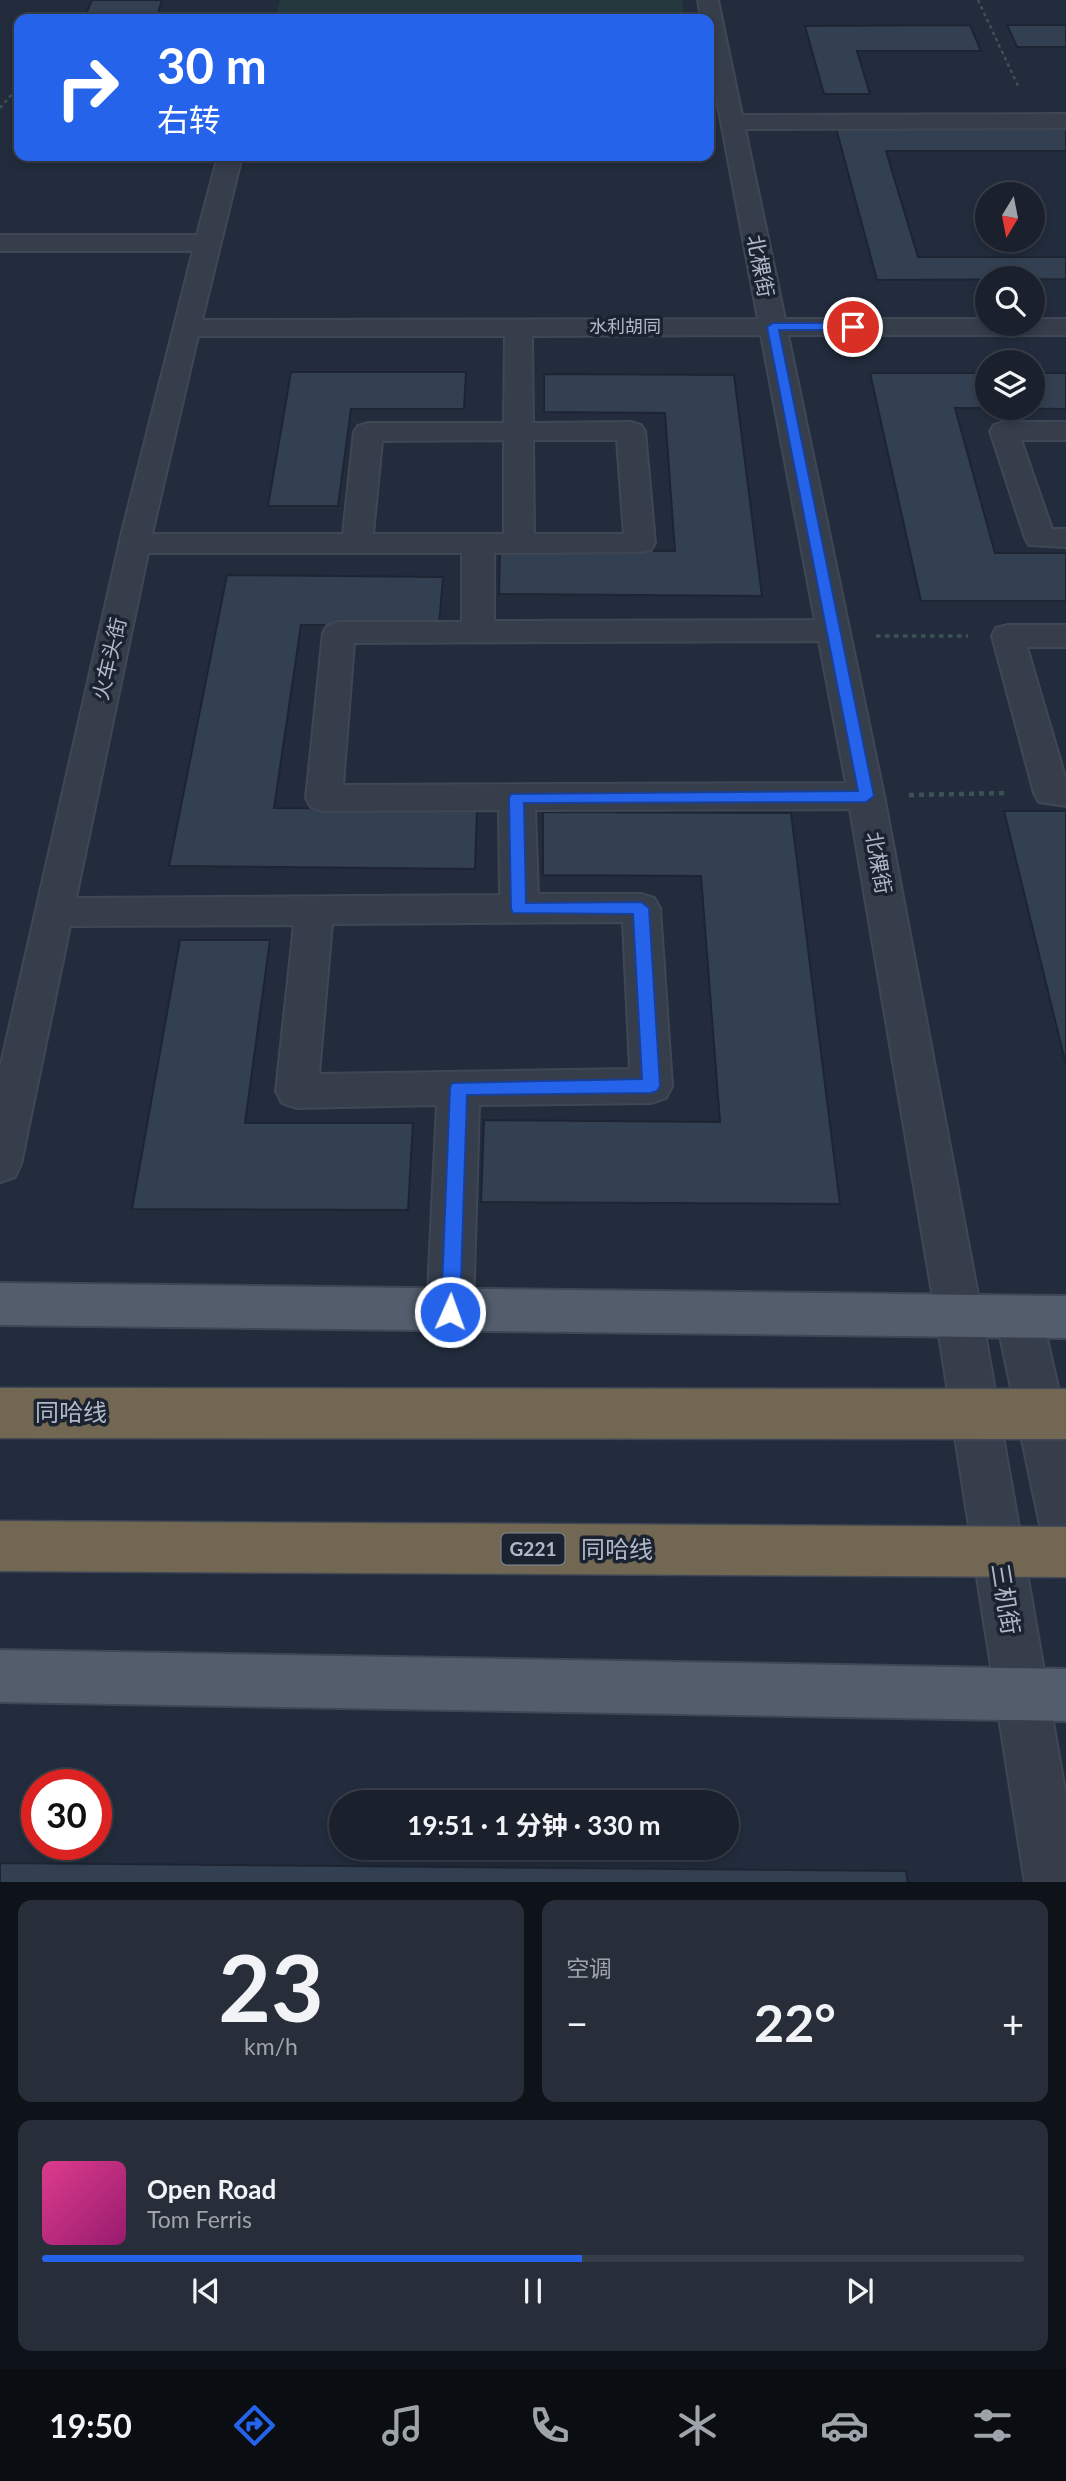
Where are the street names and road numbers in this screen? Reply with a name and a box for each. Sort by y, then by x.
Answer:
street label: 北棵街 [743,232,780,299]
street label: 水利胡同 [589,315,661,337]
street label: 火车头街 [87,615,130,702]
street label: 北棵街 [862,830,897,896]
street label: 同哈线 [35,1397,107,1426]
road number: G221 [502,1534,564,1564]
street label: 同哈线 [581,1534,653,1563]
street label: 三机街 [987,1561,1026,1637]

